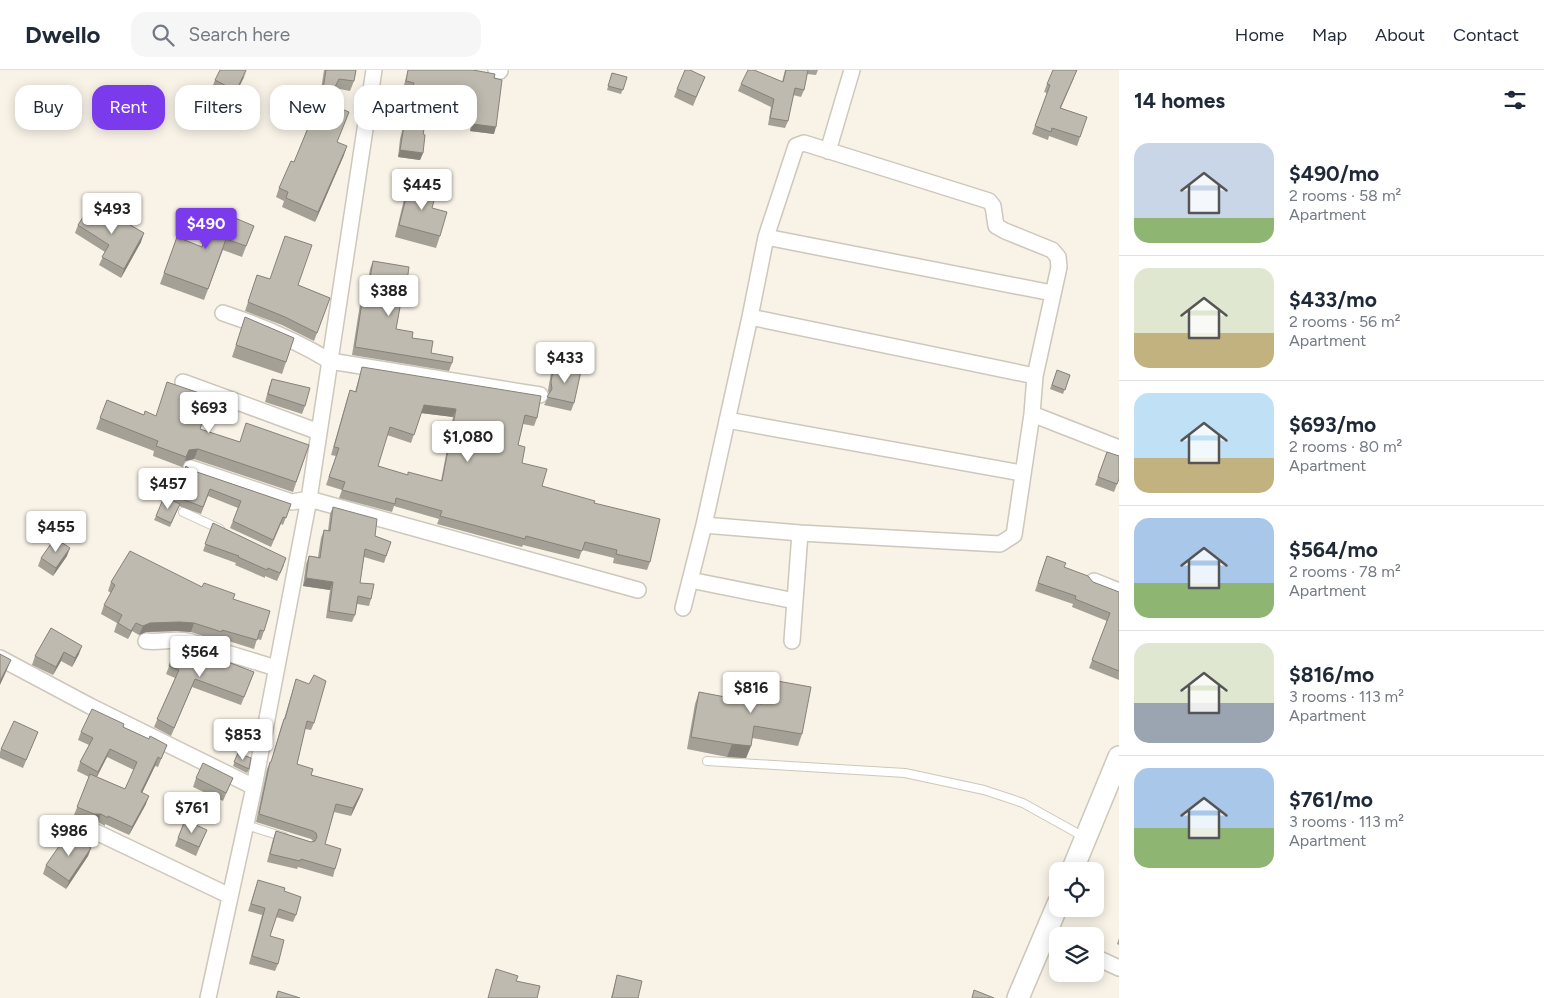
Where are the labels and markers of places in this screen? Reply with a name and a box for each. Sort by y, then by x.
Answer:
pin: $445 [392,168,452,211]
pin: $493 [82,192,142,235]
pin: $490 [176,208,236,250]
pin: $388 [359,274,419,317]
pin: $433 [535,342,595,384]
pin: $693 [179,392,239,434]
pin: $1,080 [427,420,509,463]
pin: $457 [138,468,198,510]
pin: $455 [26,510,86,553]
pin: $564 [170,636,230,678]
pin: $816 [721,672,781,714]
pin: $853 [213,718,273,761]
pin: $761 [162,792,222,834]
pin: $986 [39,814,99,857]

